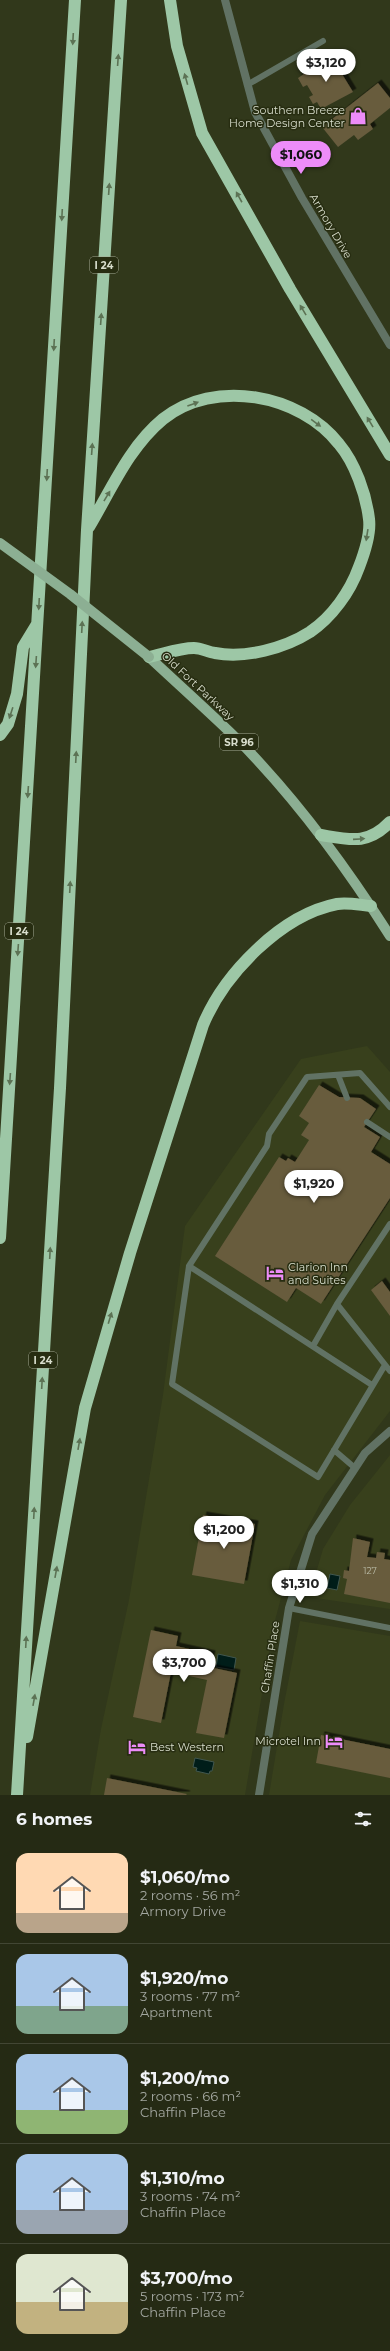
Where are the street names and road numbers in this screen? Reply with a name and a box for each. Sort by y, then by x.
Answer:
street label: Armory Drive [307,191,355,261]
road number: I 24 [90,257,118,273]
street label: Old Fort Parkway [159,649,237,723]
road number: SR 96 [220,734,258,750]
road number: I 24 [5,923,33,939]
road number: I 24 [29,1352,57,1368]
street label: Chaffin Place [257,1620,283,1694]

